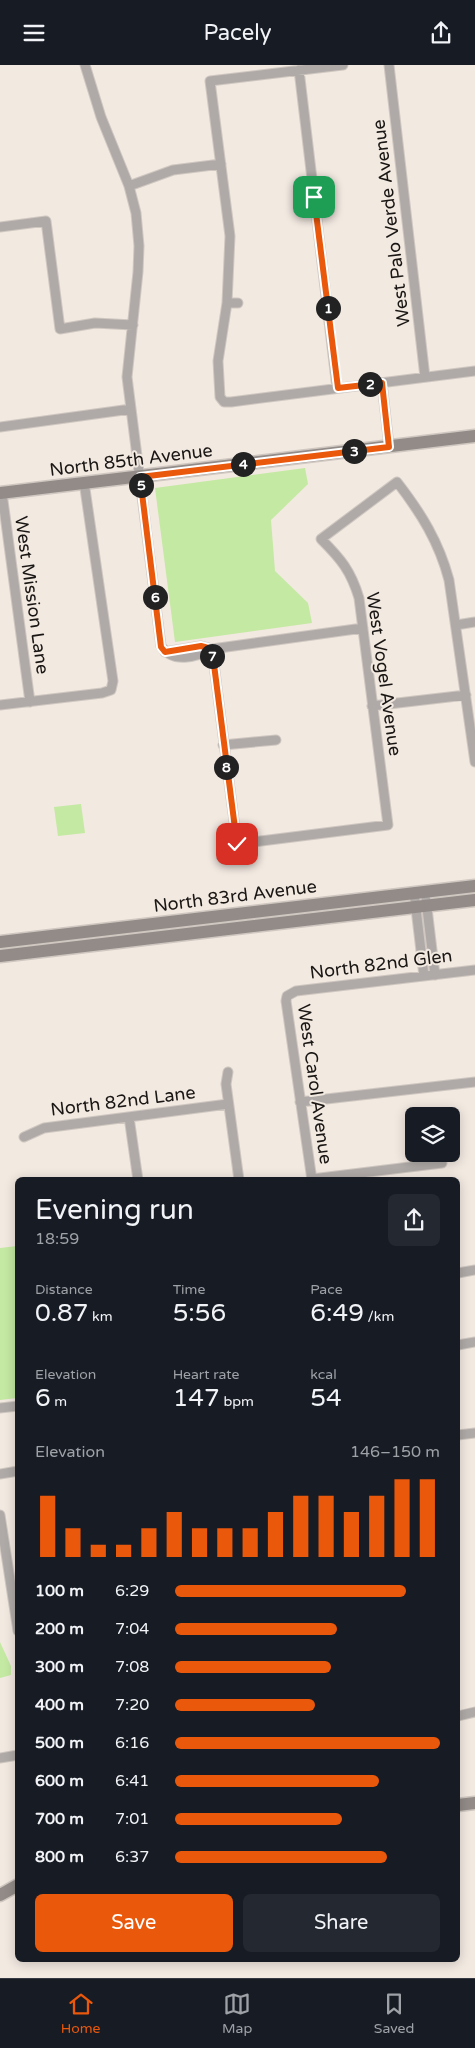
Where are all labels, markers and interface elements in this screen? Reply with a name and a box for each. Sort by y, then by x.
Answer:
icon: menu [20,19,48,47]
icon: share [427,19,455,47]
text: Pacely [204,20,271,46]
street label: West Palo Verde Avenue [367,118,415,328]
pin [293,176,335,218]
icon: arrive [300,183,328,211]
pin: 1 [316,295,340,321]
text: 1 [324,300,333,317]
pin: 2 [358,371,382,397]
text: 2 [366,376,375,393]
street label: North 85th Avenue [48,439,214,481]
pin: 3 [342,439,366,463]
text: 3 [350,443,359,460]
pin: 4 [230,451,256,477]
text: 4 [239,456,248,473]
pin: 5 [128,473,154,497]
text: 5 [137,477,146,494]
street label: West Mission Lane [10,515,54,675]
pin: 6 [142,585,168,609]
text: 6 [151,589,160,606]
street label: West Vogel Avenue [362,591,406,757]
pin: 7 [200,643,224,669]
text: 7 [208,648,217,665]
pin: 8 [214,755,238,779]
text: 8 [222,759,231,776]
pin [216,823,258,865]
icon: check [223,830,251,858]
street label: North 83rd Avenue [152,875,318,917]
street label: North 82nd Glen [308,944,454,984]
street label: West Carol Avenue [293,1003,337,1165]
street label: North 82nd Lane [49,1081,197,1121]
map controls [405,1107,460,1162]
button: layers [405,1107,460,1162]
text: Evening run [35,1193,194,1227]
button: share [388,1194,440,1246]
text: 18:59 [35,1229,79,1249]
text: Distance [35,1281,93,1298]
text: Time [173,1281,205,1298]
text: Pace [310,1281,343,1298]
text: 0.87 [35,1298,88,1328]
text: 5:56 [173,1298,226,1328]
text: 6:49 [310,1298,364,1328]
text: km [88,1308,113,1325]
text: /km [364,1308,394,1325]
text: Elevation [35,1366,96,1383]
text: Heart rate [173,1366,239,1383]
text: kcal [310,1366,337,1383]
text: 6 [35,1383,51,1413]
text: 147 [173,1383,220,1413]
text: 54 [310,1383,342,1413]
text: m [51,1393,67,1410]
text: bpm [220,1393,254,1410]
text: Elevation [35,1442,105,1462]
text: 146–150 m [350,1442,440,1462]
text: 100 m [35,1581,84,1601]
text: 6:29 [115,1581,149,1601]
text: 200 m [35,1619,84,1639]
text: 7:04 [115,1619,149,1639]
text: 300 m [35,1657,84,1677]
text: 7:08 [115,1657,149,1677]
text: 400 m [35,1695,84,1715]
text: 7:20 [115,1695,149,1715]
text: 500 m [35,1733,84,1753]
text: 6:16 [115,1733,149,1753]
text: 600 m [35,1771,84,1791]
text: 6:41 [115,1771,149,1791]
text: 700 m [35,1809,84,1829]
text: 7:01 [115,1809,149,1829]
text: 800 m [35,1847,84,1867]
text: 6:37 [115,1847,149,1867]
button: Save [35,1894,233,1952]
button: Share [243,1894,440,1952]
tab: Home [61,1990,100,2037]
tab: Map [222,1990,252,2037]
tab: Saved [374,1990,414,2037]

